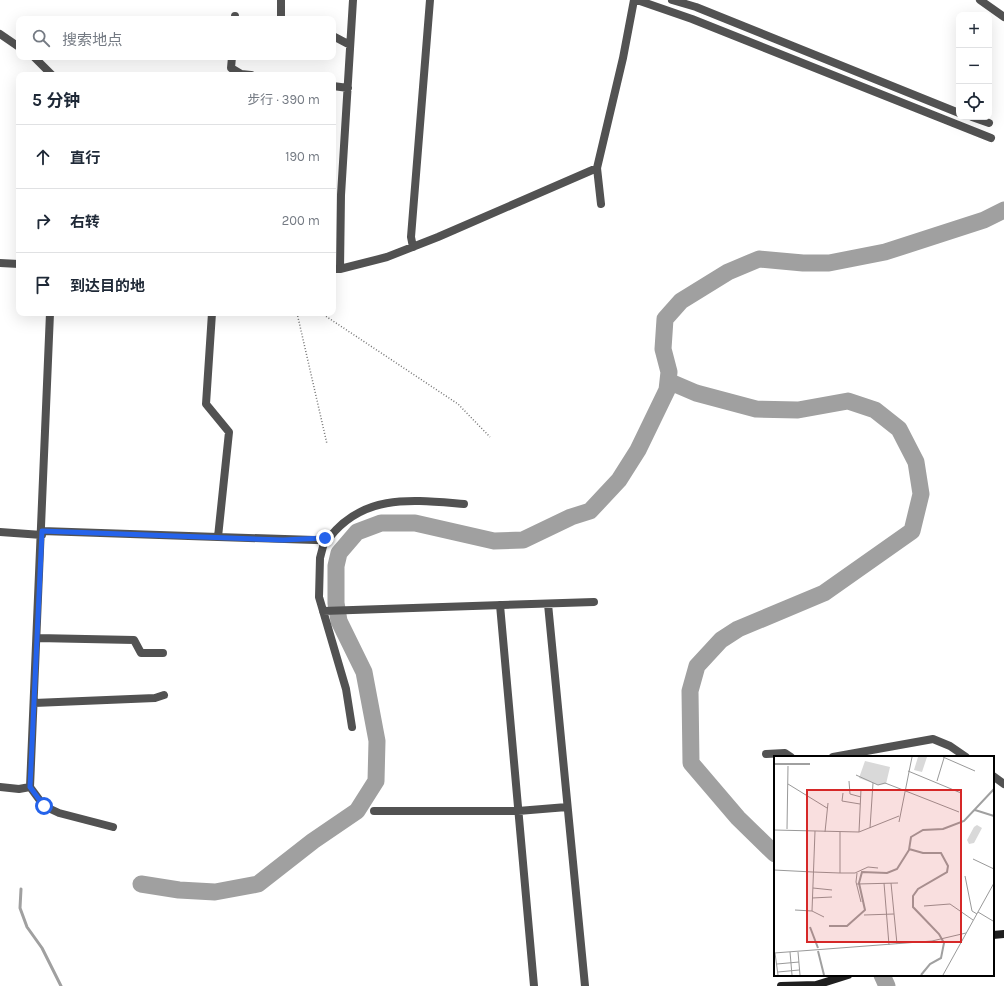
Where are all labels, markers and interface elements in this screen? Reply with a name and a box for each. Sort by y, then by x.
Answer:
map controls [956,12,992,120]
button: + [956,12,992,48]
search box [16,16,336,60]
icon: search [30,27,52,49]
text: 搜索地点 [62,31,122,49]
button: − [956,48,992,84]
button: locate [956,84,992,120]
text: 5 分钟 [32,90,80,110]
text: 步行 · 390 m [247,92,320,107]
icon: ahead [32,146,54,168]
text: 直行 [70,149,100,167]
text: 190 m [285,149,320,164]
icon: right [32,210,54,232]
text: 右转 [70,213,100,231]
text: 200 m [282,213,320,228]
icon: arrive [32,274,54,296]
text: 到达目的地 [70,277,145,295]
route end [316,529,334,547]
inset map [774,756,994,976]
route start [35,797,53,815]

